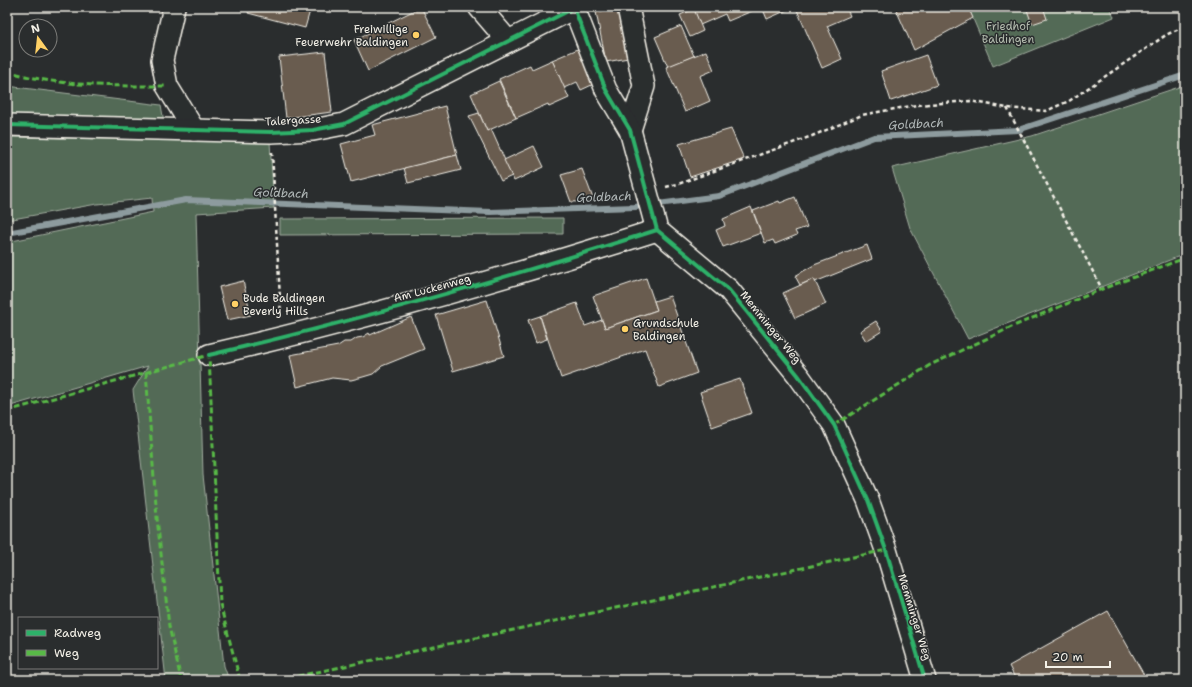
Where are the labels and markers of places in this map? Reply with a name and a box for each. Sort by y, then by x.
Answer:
place label: Freiwillige Feuerwehr Baldingen [295,22,408,50]
marker: Freiwillige Feuerwehr Baldingen [411,30,421,40]
place label: Bude Baldingen Beverly Hills [243,291,325,319]
marker: Bude Baldingen Beverly Hills [230,299,240,309]
place label: Grundschule Baldingen [633,316,699,344]
marker: Grundschule Baldingen [620,324,630,334]

